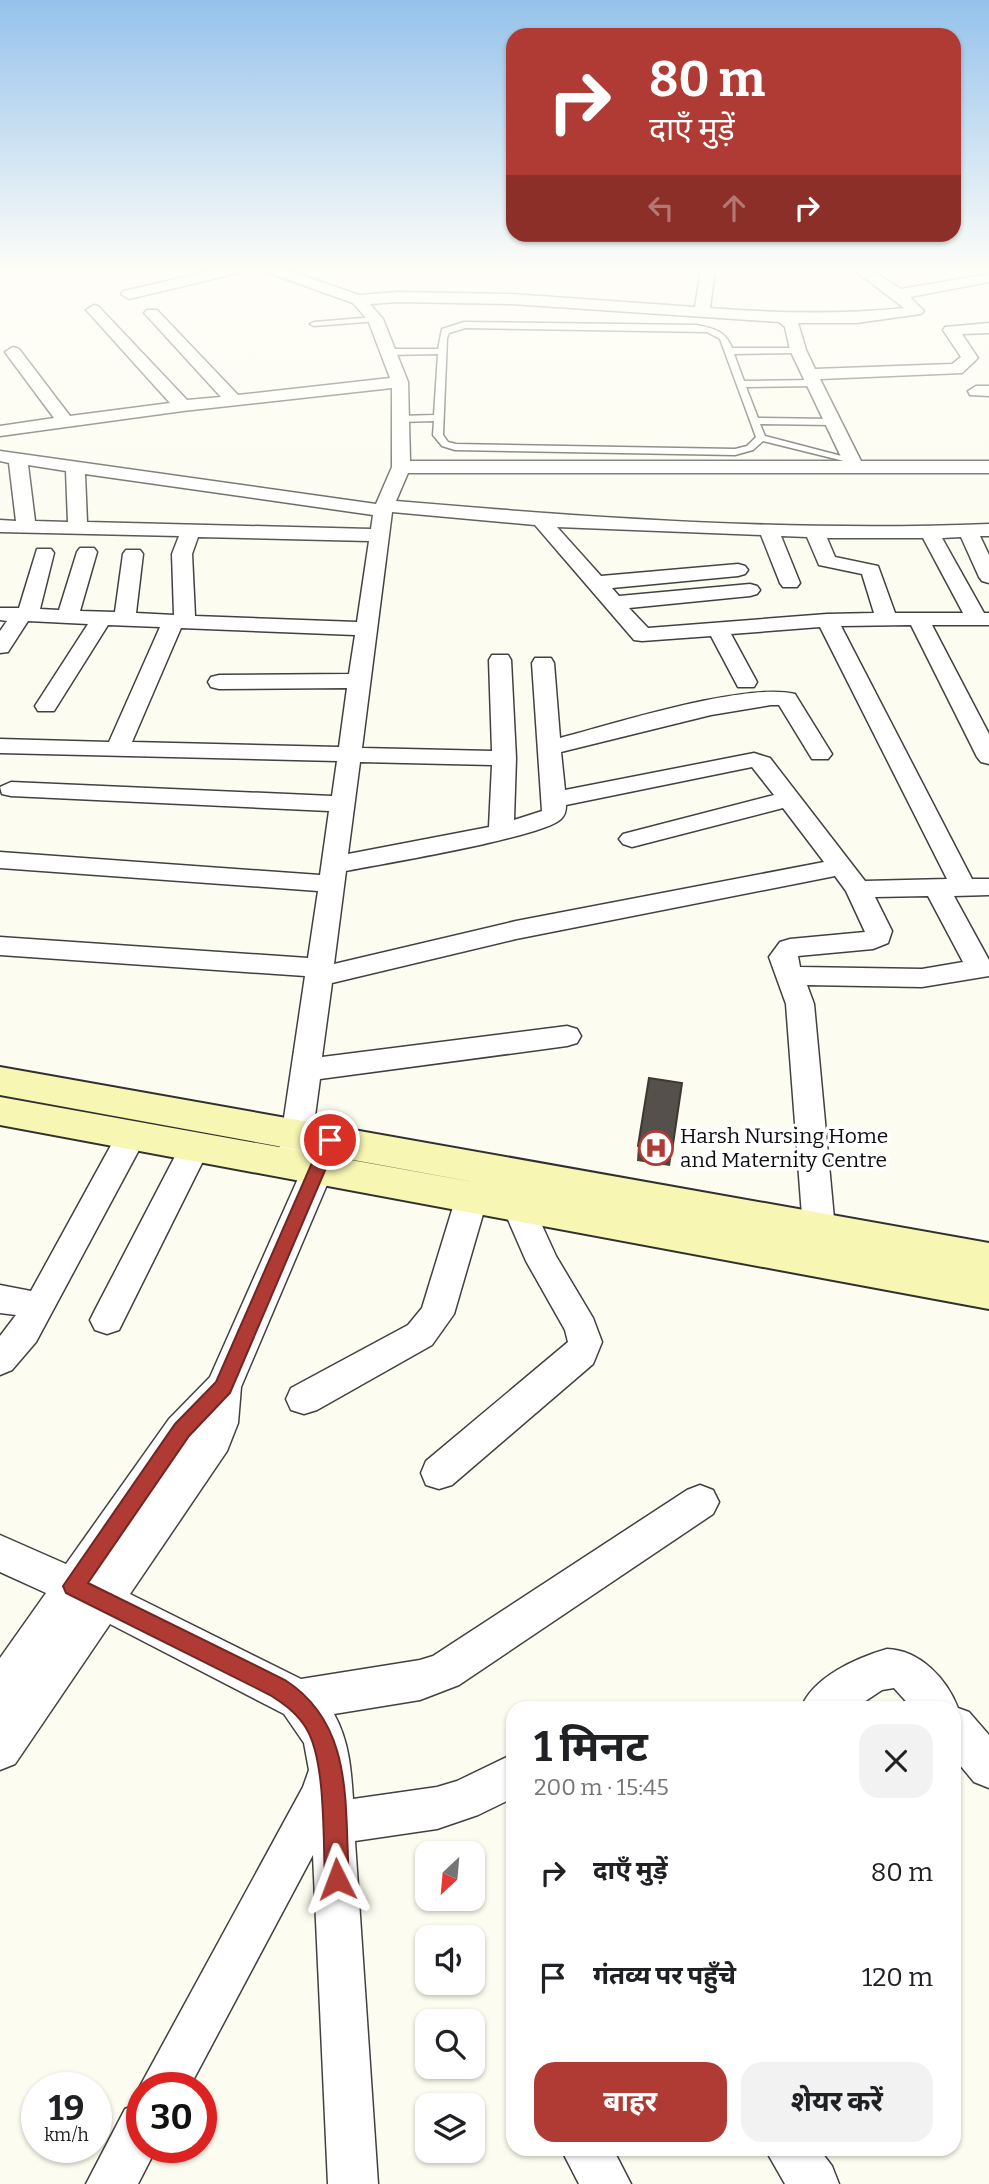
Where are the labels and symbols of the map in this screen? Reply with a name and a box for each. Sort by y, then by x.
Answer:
pin [300,1110,360,1170]
place label: Harsh Nursing Home and Maternity Centre [680,1123,888,1173]
hospital icon: Harsh Nursing Home and Maternity Centre [637,1129,675,1167]
north arrow [415,1841,485,1911]
position arrow [300,1842,374,1916]
speed limit sign: 30 [126,2072,217,2163]

